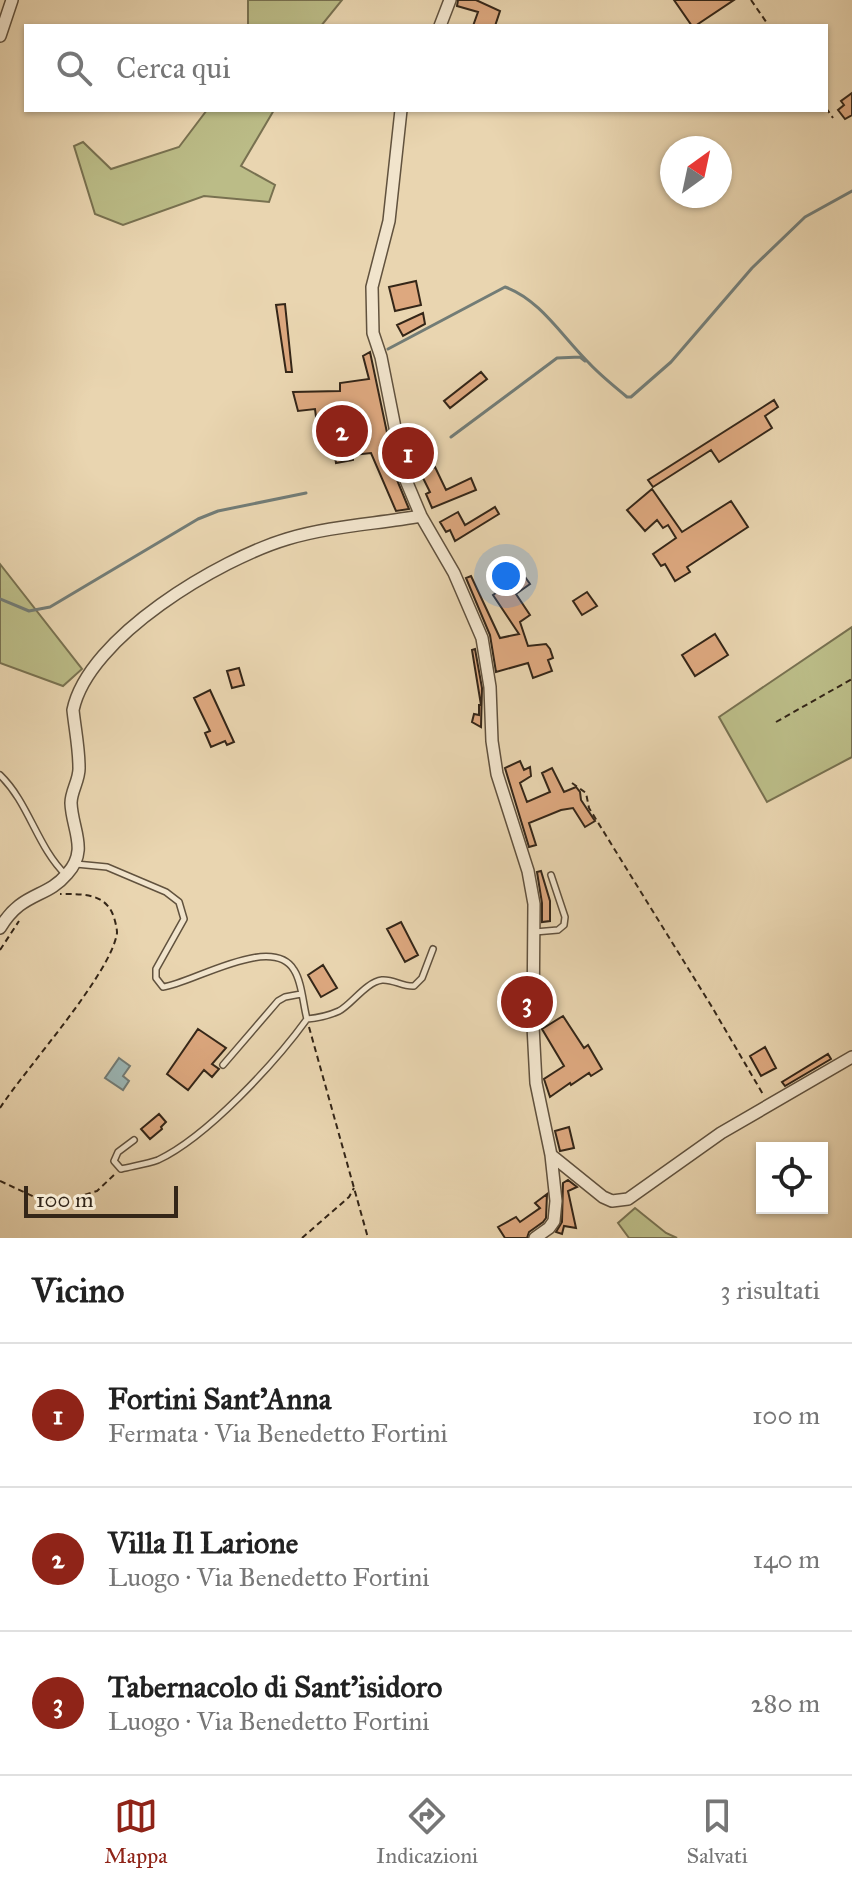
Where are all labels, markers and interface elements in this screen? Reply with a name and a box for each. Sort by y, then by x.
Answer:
search box [24,24,828,112]
icon: search [52,46,96,90]
text: Cerca qui [116,50,230,86]
north arrow [660,136,732,208]
pin: 2 [316,401,368,461]
pin: 1 [382,423,434,483]
your location [486,556,526,596]
pin: 3 [501,972,553,1032]
map controls [756,1142,828,1214]
button: locate [756,1142,828,1214]
scale bar [24,1182,178,1218]
text: 100 m [36,1186,93,1213]
text: Vicino [32,1270,124,1311]
text: 3 risultati [720,1274,820,1306]
text: Fortini Sant'Anna [108,1381,331,1417]
text: 1 [53,1399,63,1431]
text: 100 m [752,1399,820,1431]
text: Fermata · Via Benedetto Fortini [108,1417,448,1449]
text: Villa Il Larione [108,1525,298,1561]
text: 2 [52,1543,64,1575]
text: 140 m [753,1543,820,1575]
text: Luogo · Via Benedetto Fortini [108,1561,430,1593]
text: Tabernacolo di Sant'isidoro [108,1669,442,1705]
text: 3 [53,1687,63,1719]
text: 280 m [751,1687,820,1719]
text: Luogo · Via Benedetto Fortini [108,1705,430,1737]
tab: Mappa [104,1794,167,1869]
tab: Indicazioni [376,1794,478,1869]
tab: Salvati [687,1794,748,1869]

